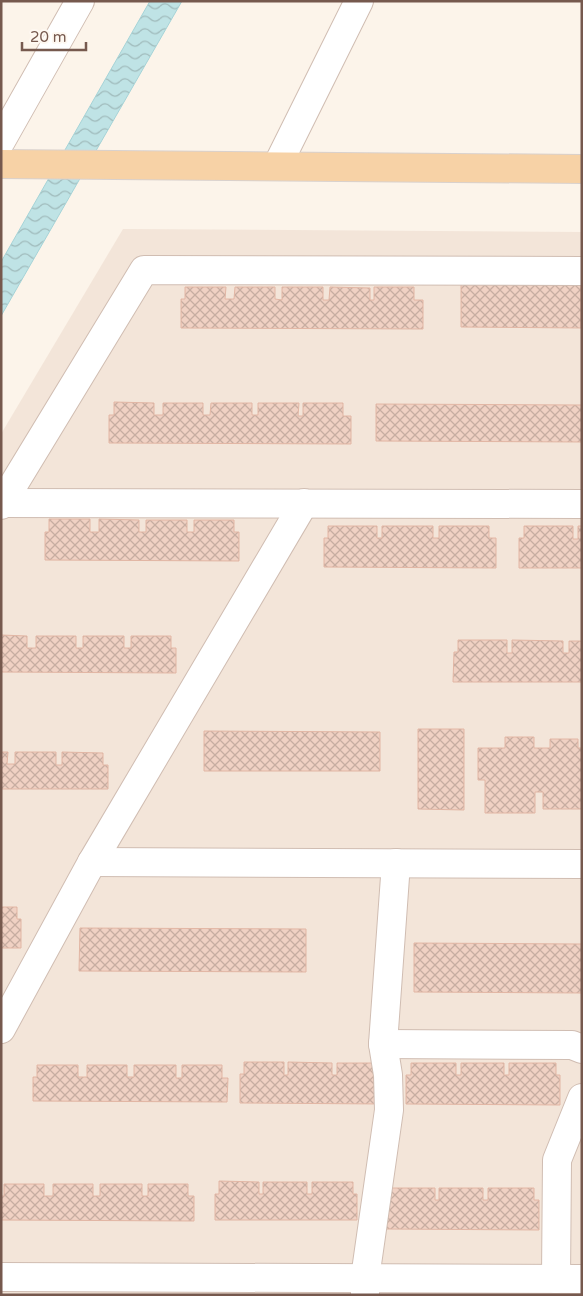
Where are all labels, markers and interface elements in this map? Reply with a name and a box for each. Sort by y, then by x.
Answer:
scale bar [22,20,86,52]
text: 20 m [30,28,67,46]

